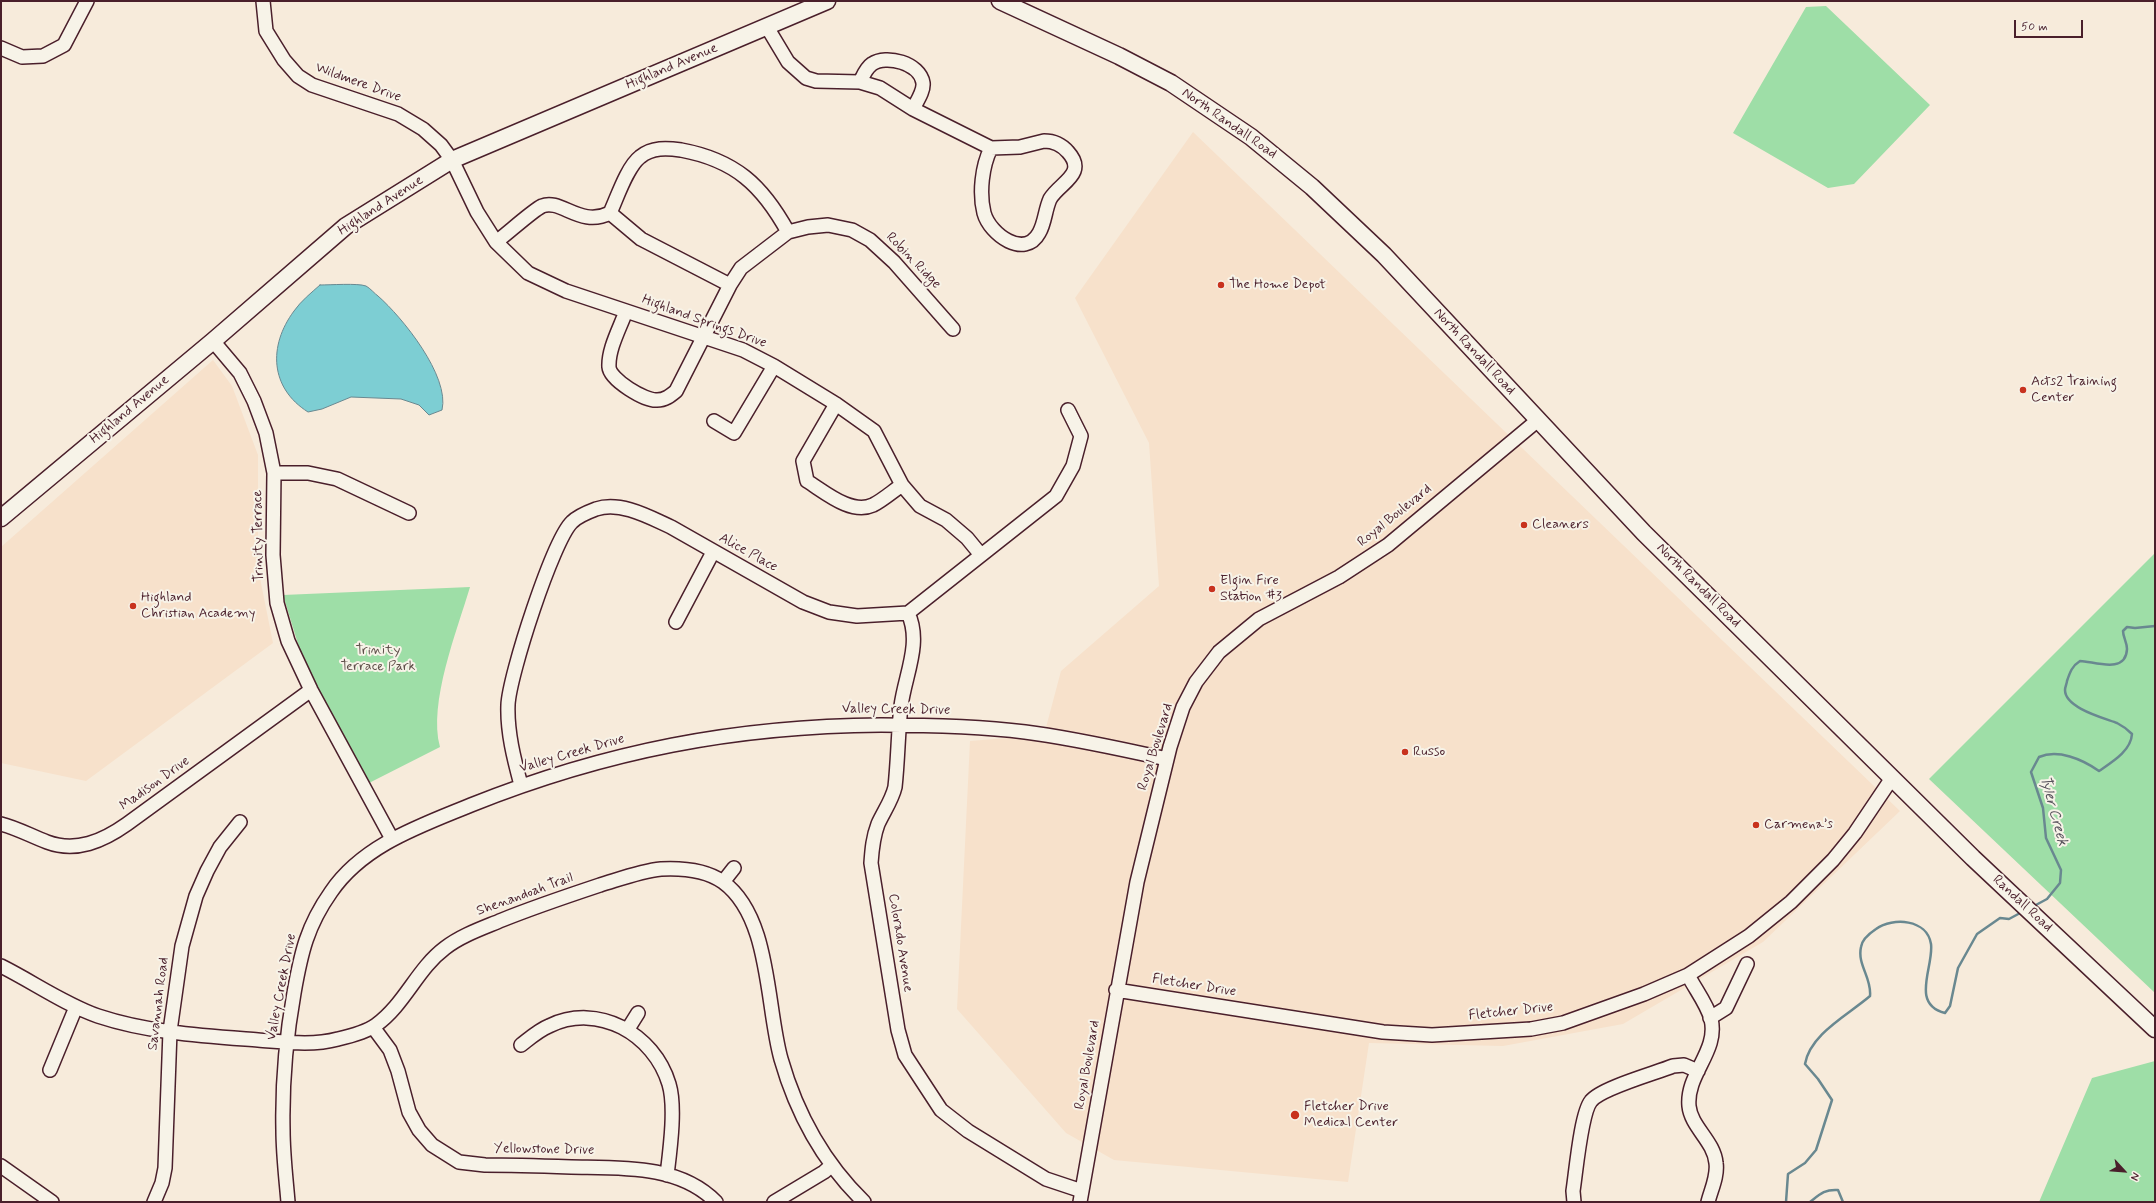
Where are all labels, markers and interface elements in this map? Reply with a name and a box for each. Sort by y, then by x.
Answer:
scale bar [2016,12,2085,38]
text: 50 m [2021,19,2048,35]
street label: Highland Avenue [624,40,720,94]
street label: Wildmere Drive [313,60,403,106]
street label: North Randall Road [1178,85,1280,163]
street label: Highland Avenue [335,172,427,240]
street label: Robin Ridge [882,229,944,293]
place label: The Home Depot [1229,277,1326,293]
marker: The Home Depot [1216,280,1226,290]
street label: Highland Springs Drive [639,292,769,352]
street label: North Randall Road [1430,305,1518,399]
street label: Highland Avenue [87,372,173,448]
place label: Acts2 Training Center [2031,374,2117,406]
marker: Acts2 Training Center [2018,385,2028,395]
street label: Royal Boulevard [1355,481,1435,551]
street label: Trinity Terrace [250,490,268,582]
place label: Cleaners [1532,517,1589,533]
marker: Cleaners [1519,520,1529,530]
street label: Alice Place [716,530,780,576]
street label: North Randall Road [1652,540,1744,632]
place label: Elgin Fire Station #3 [1220,573,1282,606]
marker: Elgin Fire Station #3 [1207,584,1217,594]
place label: Highland Christian Academy [141,590,255,622]
marker: Highland Christian Academy [128,601,138,611]
park label: Trinity Terrace Park [340,643,416,676]
street label: Valley Creek Drive [842,701,950,719]
street label: Royal Boulevard [1135,701,1177,793]
street label: Valley Creek Drive [518,731,626,777]
place label: Russo [1413,744,1445,760]
marker: Russo [1400,747,1410,757]
street label: Madison Drive [117,753,193,815]
water label: Tyler Creek [2035,774,2071,848]
place label: Carmena’s [1764,817,1833,833]
marker: Carmena’s [1751,820,1761,830]
street label: Shenandoah Trail [474,870,576,920]
street label: Randall Road [1988,872,2056,936]
street label: Colorado Avenue [884,893,916,993]
street label: Valley Creek Drive [263,932,301,1042]
street label: Savannah Road [145,956,173,1052]
street label: Fletcher Drive [1151,971,1237,1001]
street label: Fletcher Drive [1468,999,1554,1025]
street label: Royal Boulevard [1072,1019,1104,1111]
place label: Fletcher Drive Medical Center [1304,1099,1398,1132]
marker: Fletcher Drive Medical Center [1289,1109,1301,1121]
street label: Yellowstone Drive [494,1141,594,1159]
north arrow [2104,1151,2144,1191]
text: N [2127,1170,2143,1183]

